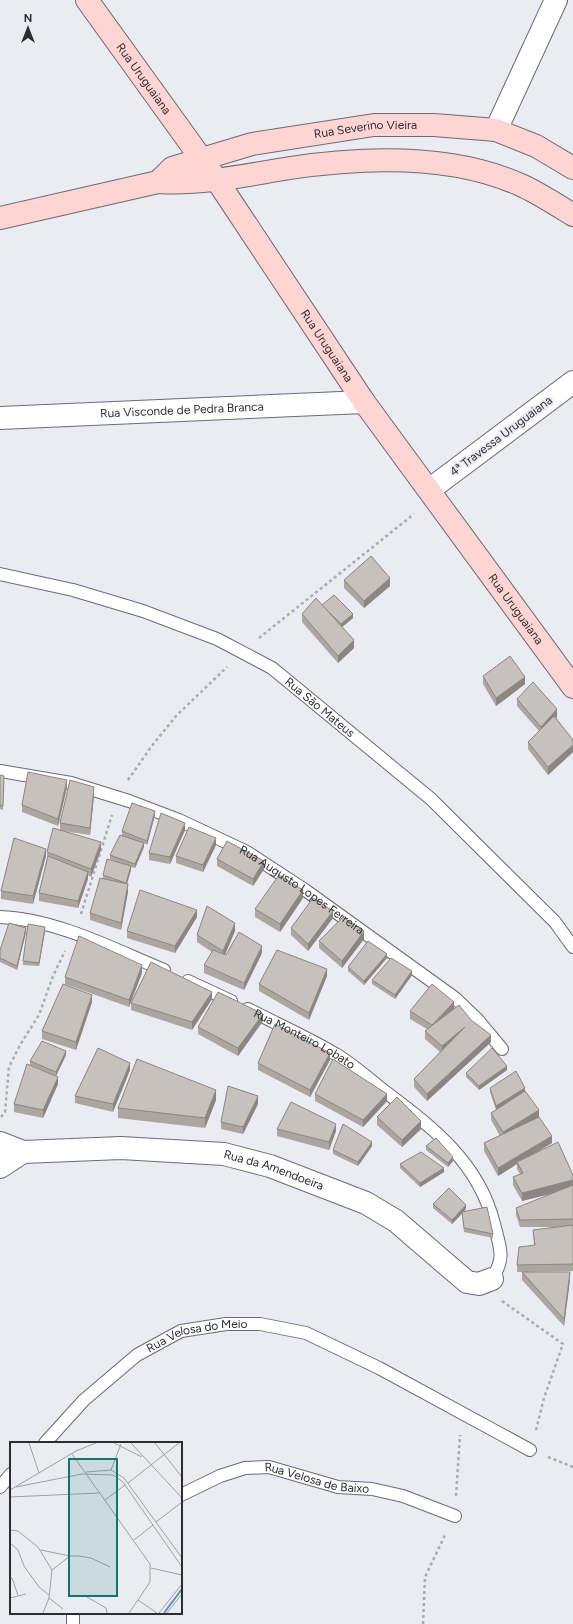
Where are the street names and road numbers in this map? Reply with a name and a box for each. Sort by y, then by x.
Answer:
street label: Rua Uruguaiana [113,40,174,117]
street label: Rua Severino Vieira [313,118,417,141]
street label: Rua Uruguaiana [298,307,356,385]
street label: 4ª Travessa Uruguaiana [447,393,555,479]
street label: Rua Visconde de Pedra Branca [100,399,264,421]
street label: Rua Uruguaiana [485,571,546,647]
street label: Rua São Mateus [282,674,358,740]
street label: Rua Augusto Lopes Ferreira [237,843,367,937]
street label: Rua Monteiro Lobato [251,1006,358,1072]
street label: Rua da Amendoeira [222,1147,326,1193]
street label: Rua Velosa do Meio [144,1317,248,1356]
street label: Rua Velosa de Baixo [264,1460,370,1496]

